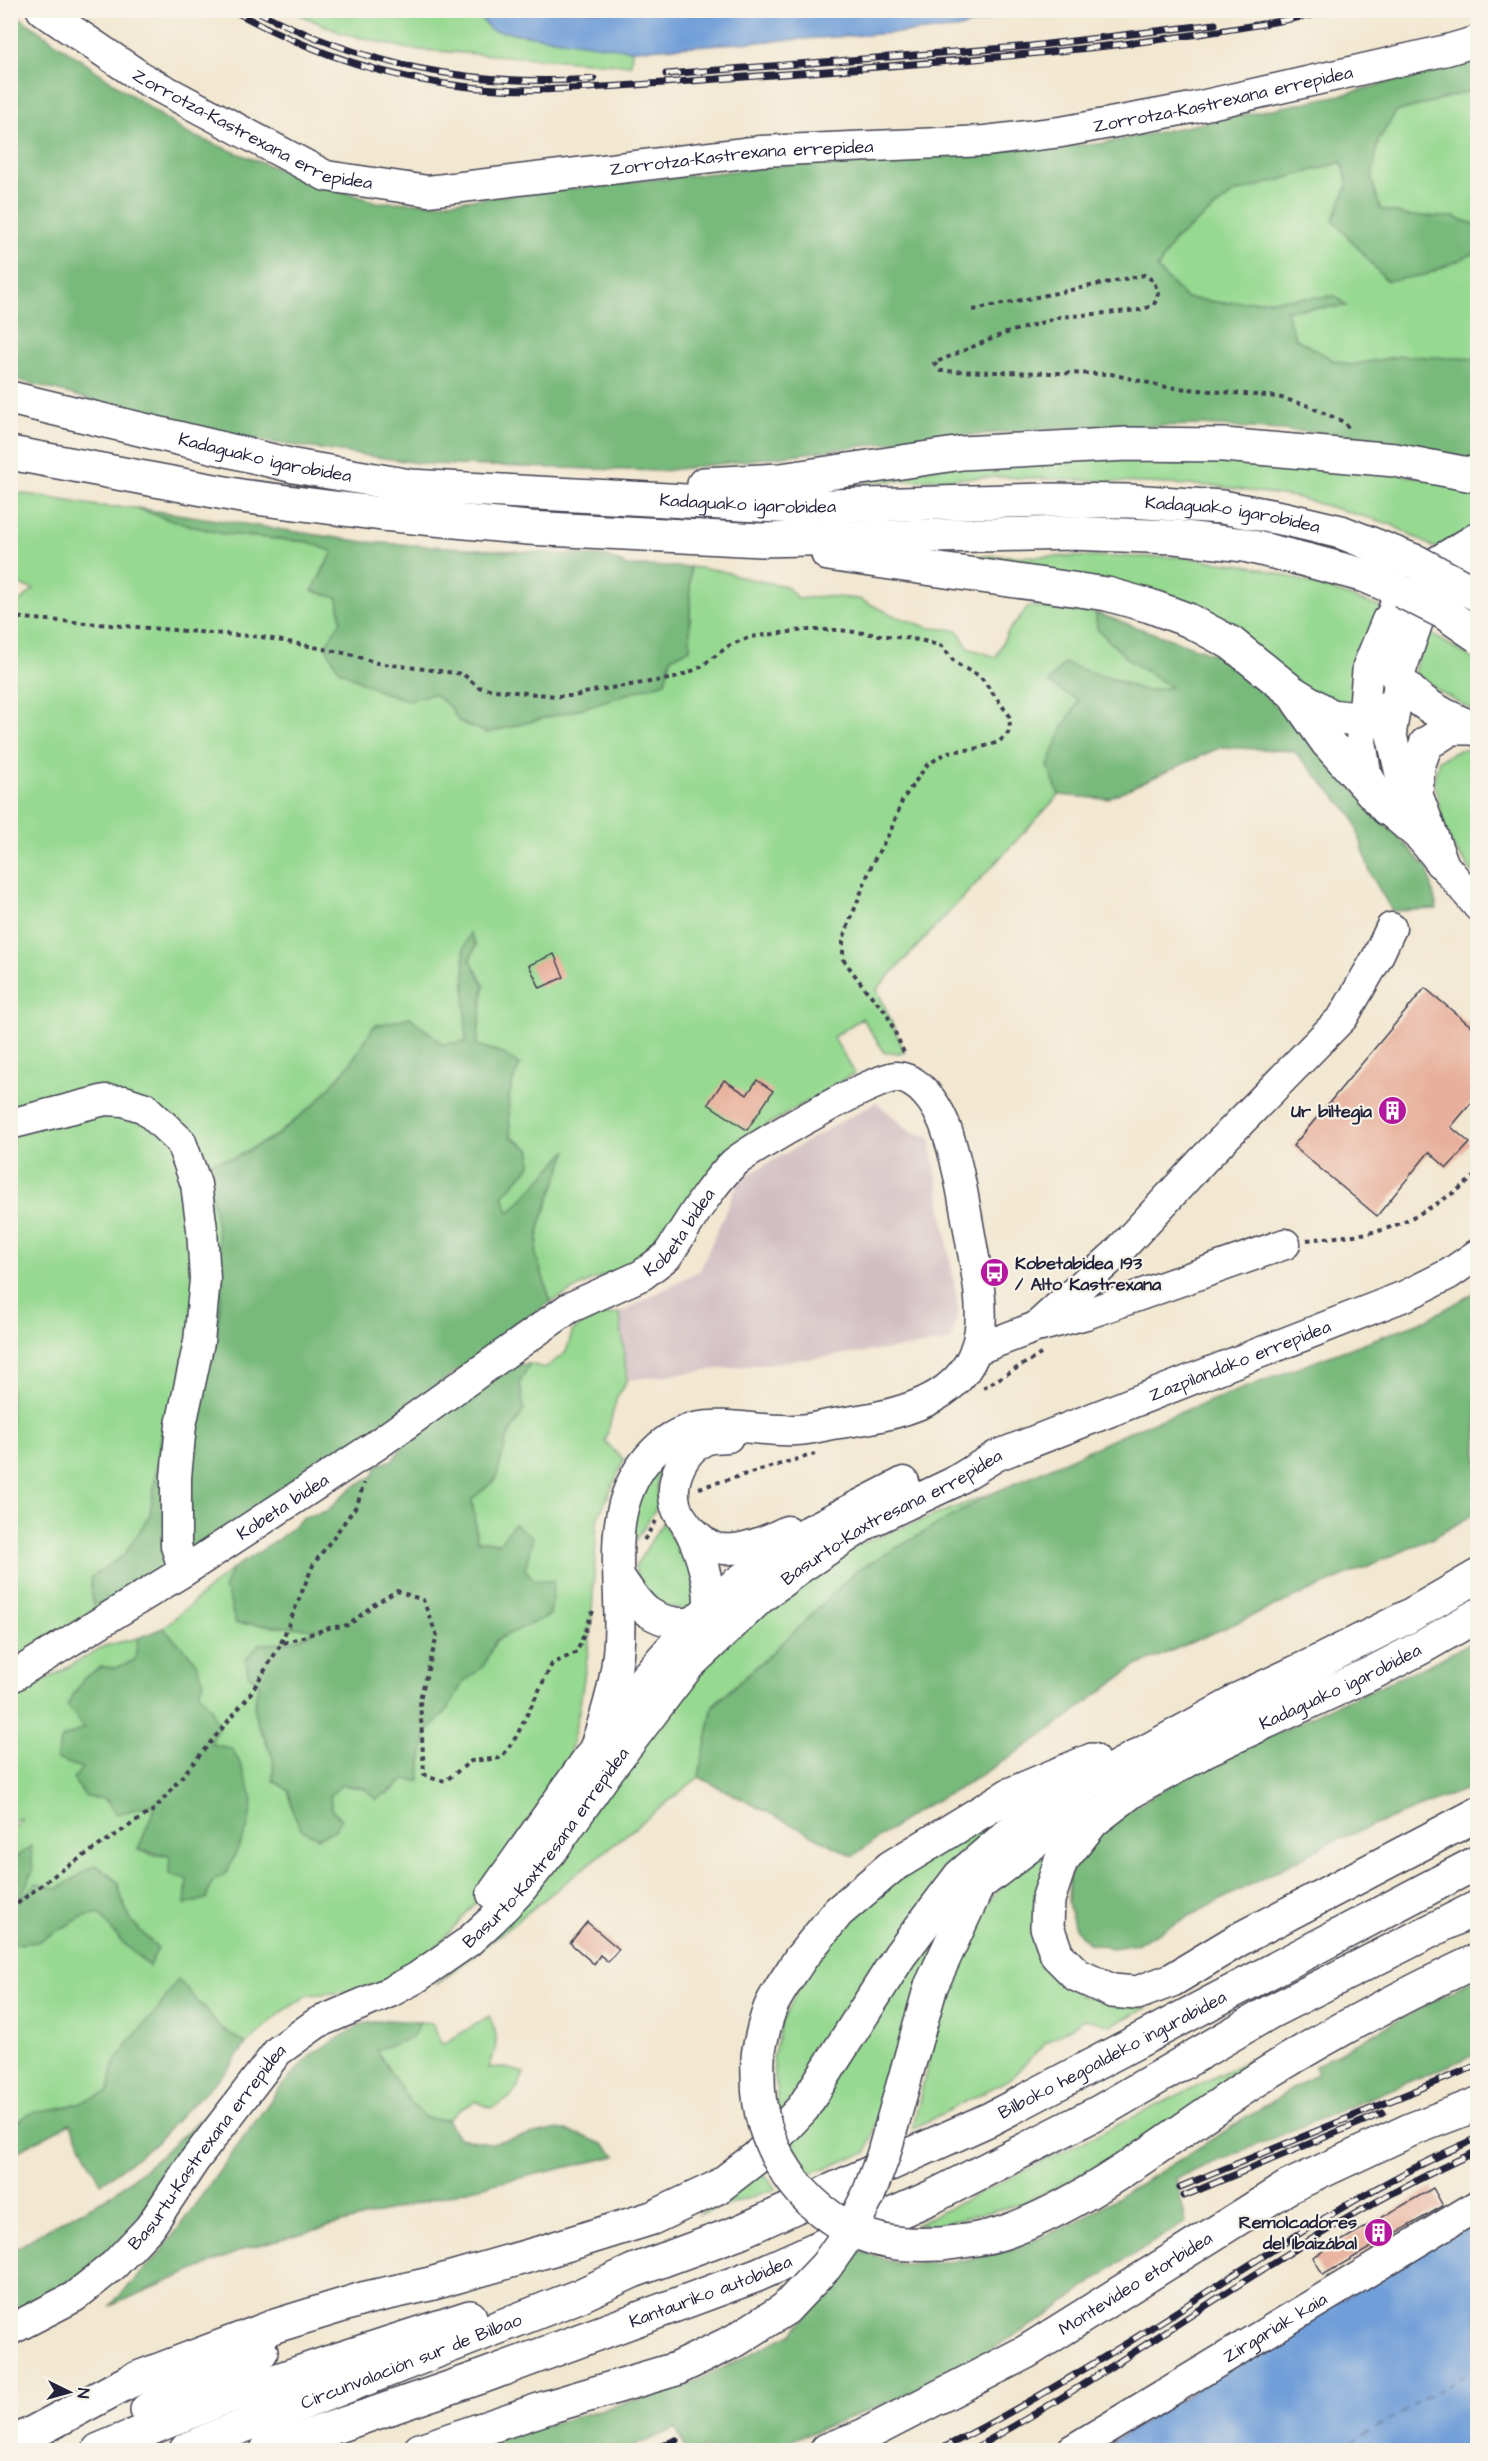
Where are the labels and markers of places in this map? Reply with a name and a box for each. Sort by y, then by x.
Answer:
building icon: Ur biltegia [1377,1095,1409,1127]
place label: Ur biltegia [1291,1099,1373,1125]
place label: Kobetabidea 193 / Alto Kastrexana [1015,1251,1162,1297]
bus stop icon: Kobetabidea 193 / Alto Kastrexana [978,1257,1010,1289]
place label: Remolcadores del Ibaizábal [1239,2210,1357,2256]
building icon: Remolcadores del Ibaizábal [1362,2216,1394,2248]

